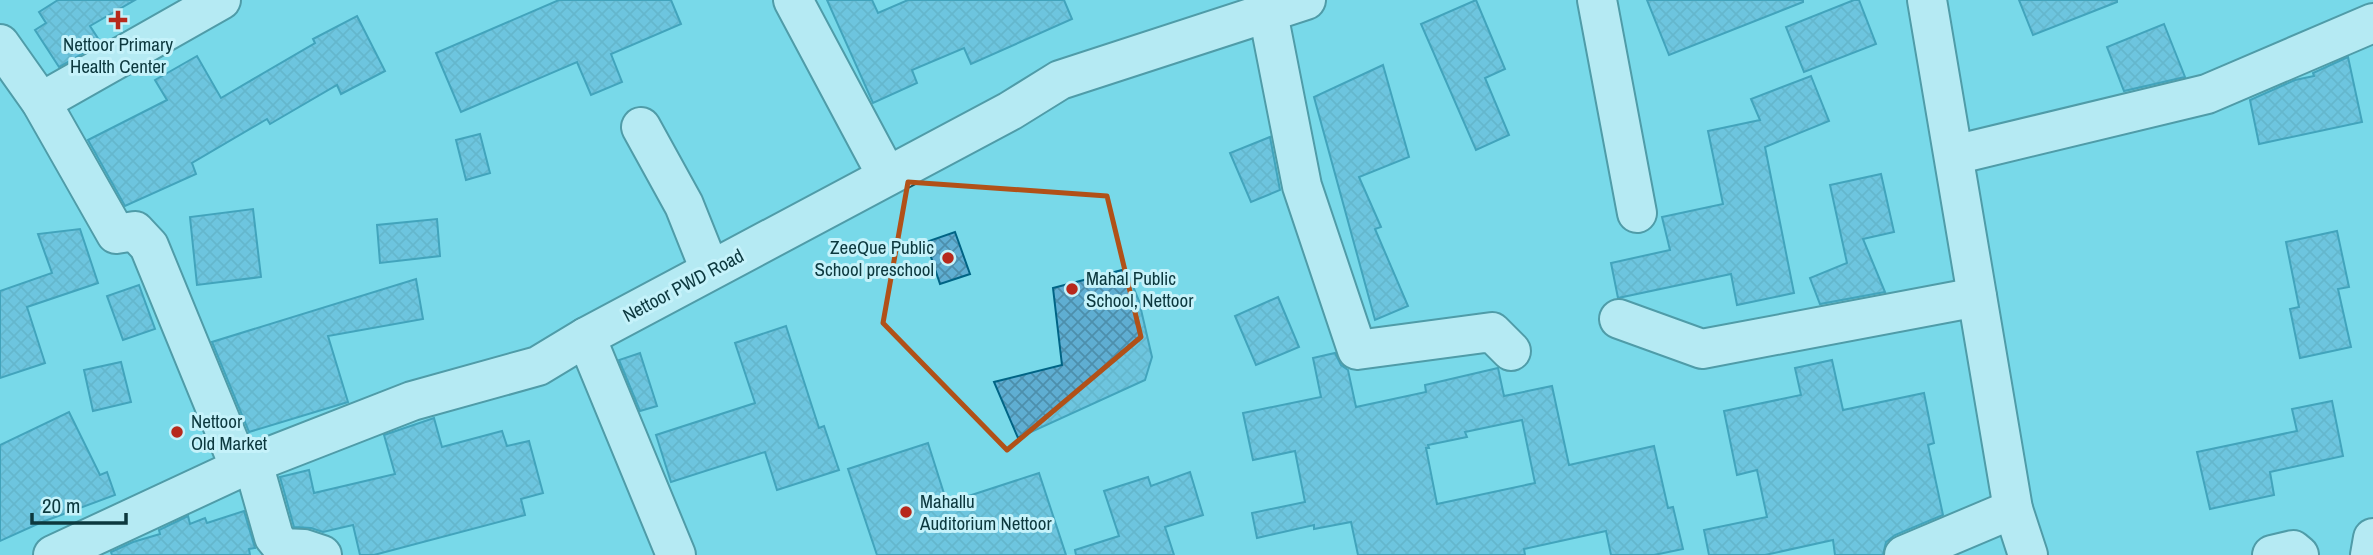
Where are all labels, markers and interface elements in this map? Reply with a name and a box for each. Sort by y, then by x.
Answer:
marker: Nettoor Primary Health Center [108,10,128,30]
place label: Nettoor Primary Health Center [63,31,173,79]
place label: ZeeQue Public School preschool [814,234,934,282]
street label: Nettoor PWD Road [618,242,748,328]
marker: ZeeQue Public School preschool [940,250,956,266]
place label: Mahal Public School, Nettoor [1086,265,1194,313]
marker: Mahal Public School, Nettoor [1064,281,1080,297]
place label: Nettoor Old Market [191,408,268,456]
marker: Nettoor Old Market [169,424,185,440]
scale bar [32,482,126,526]
place label: Mahallu Auditorium Nettoor [919,488,1052,536]
text: 20 m [42,491,80,520]
marker: Mahallu Auditorium Nettoor [898,504,914,520]

